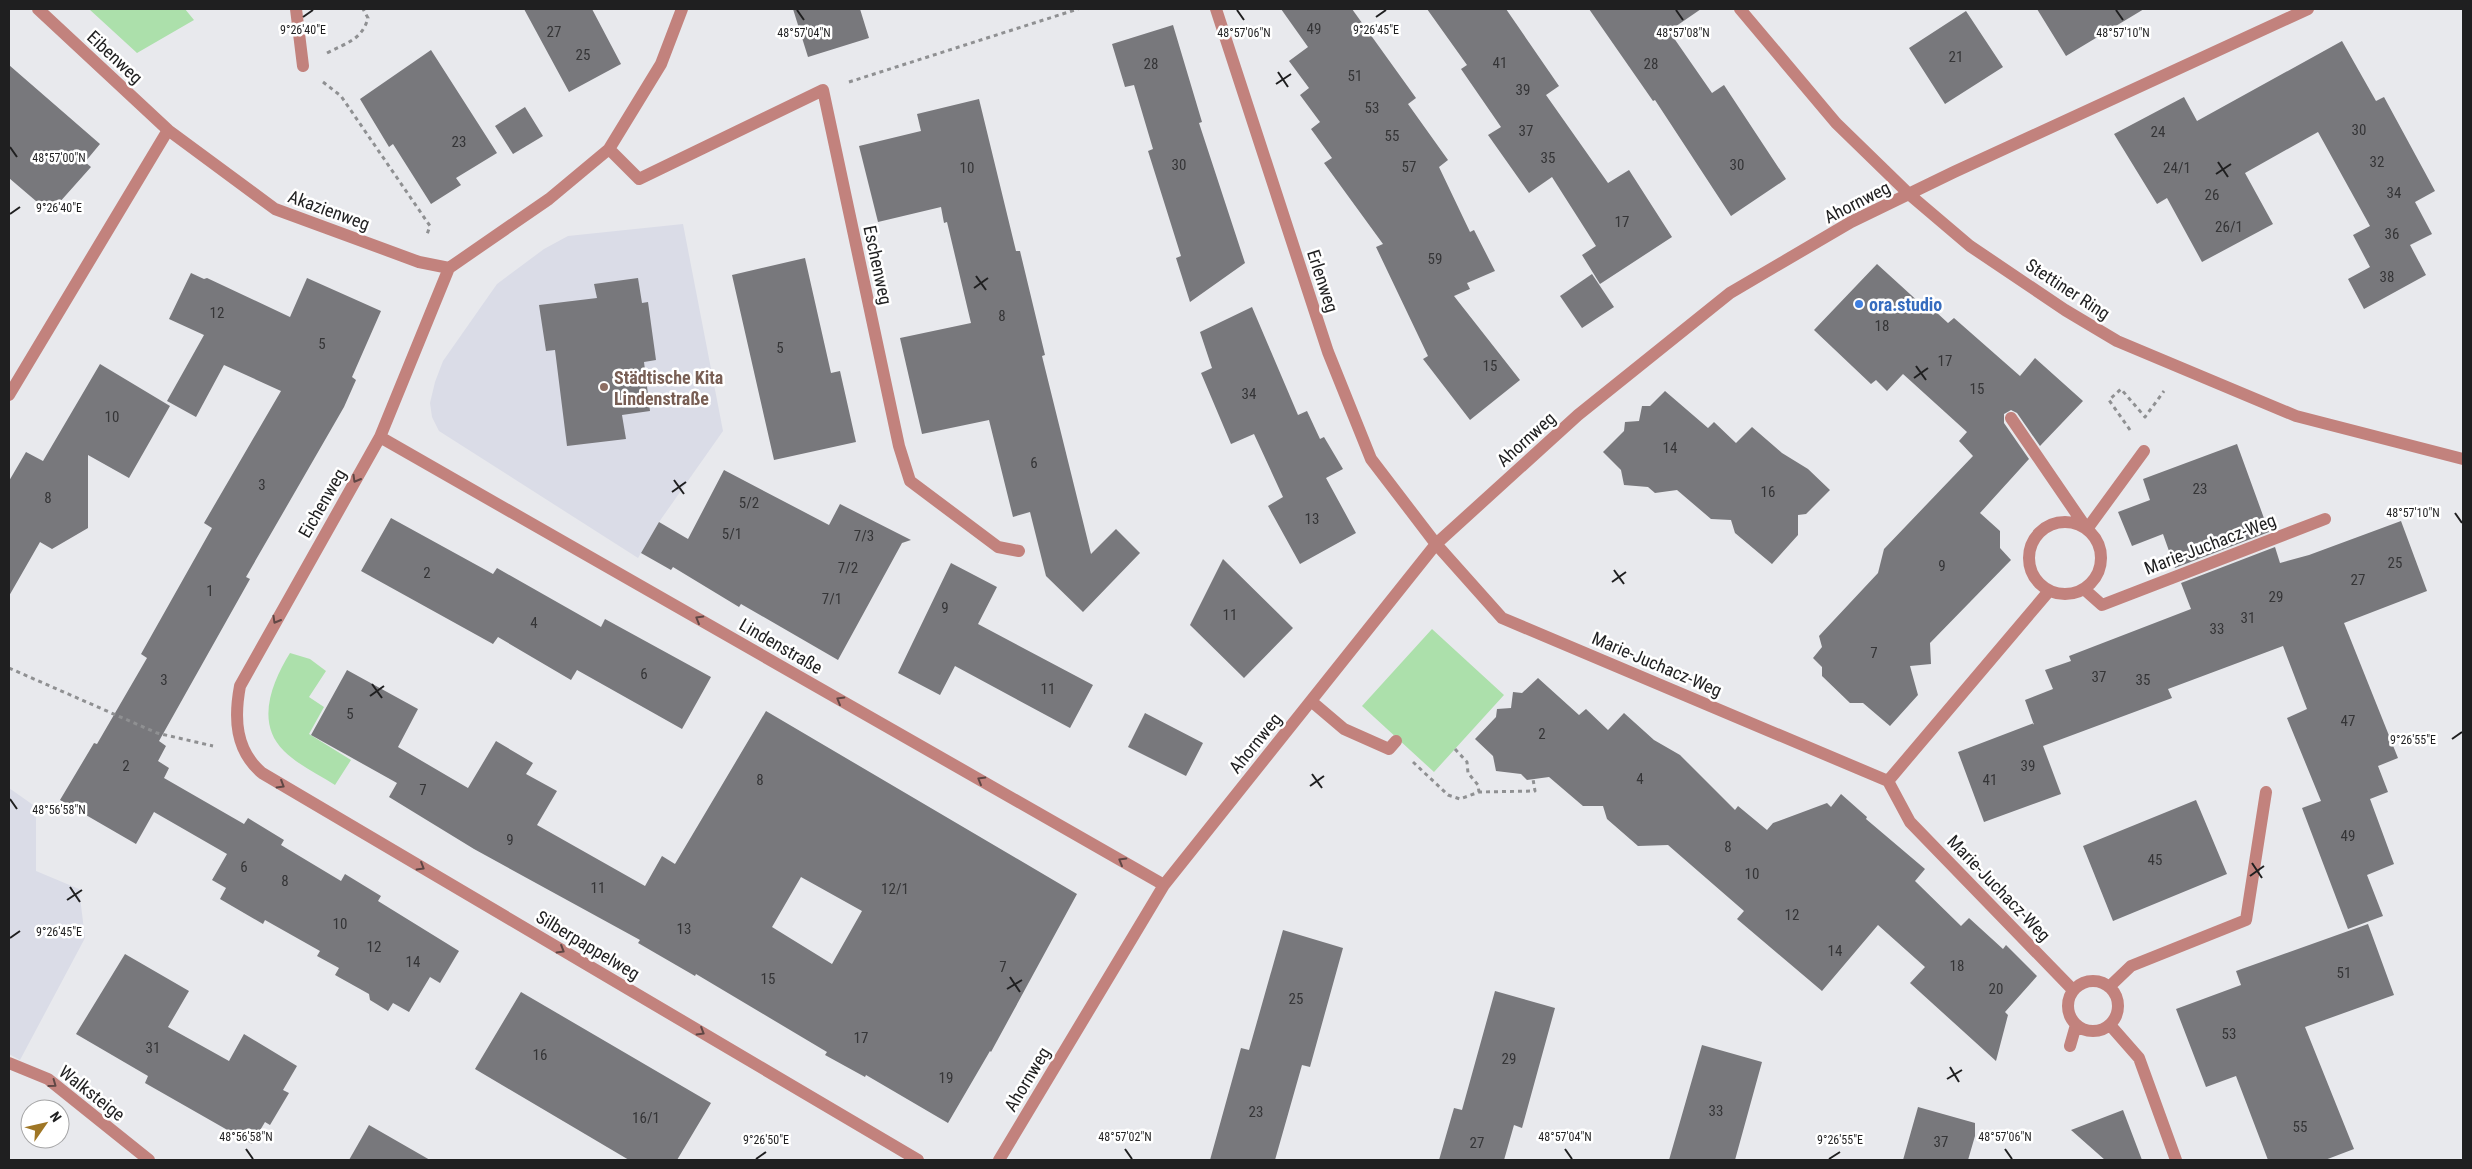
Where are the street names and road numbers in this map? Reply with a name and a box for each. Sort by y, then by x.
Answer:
street label: Eibenweg [83,26,147,88]
street label: Ahornweg [1820,176,1894,228]
street label: Akazienweg [285,186,373,234]
street label: Eschenweg [859,224,897,306]
street label: Erlenweg [1303,247,1343,315]
street label: Stettiner Ring [2022,254,2114,324]
street label: Ahornweg [1492,407,1560,471]
street label: Eichenweg [294,465,350,541]
street label: Marie-Juchacz-Weg [2141,509,2279,579]
street label: Lindenstraße [736,614,826,678]
street label: Marie-Juchacz-Weg [1589,627,1725,701]
street label: Ahornweg [1224,709,1286,777]
street label: Marie-Juchacz-Weg [1943,831,2055,945]
street label: Silberpappelweg [532,906,644,984]
street label: Ahornweg [1000,1043,1054,1115]
street label: Walksteige [55,1061,129,1125]

